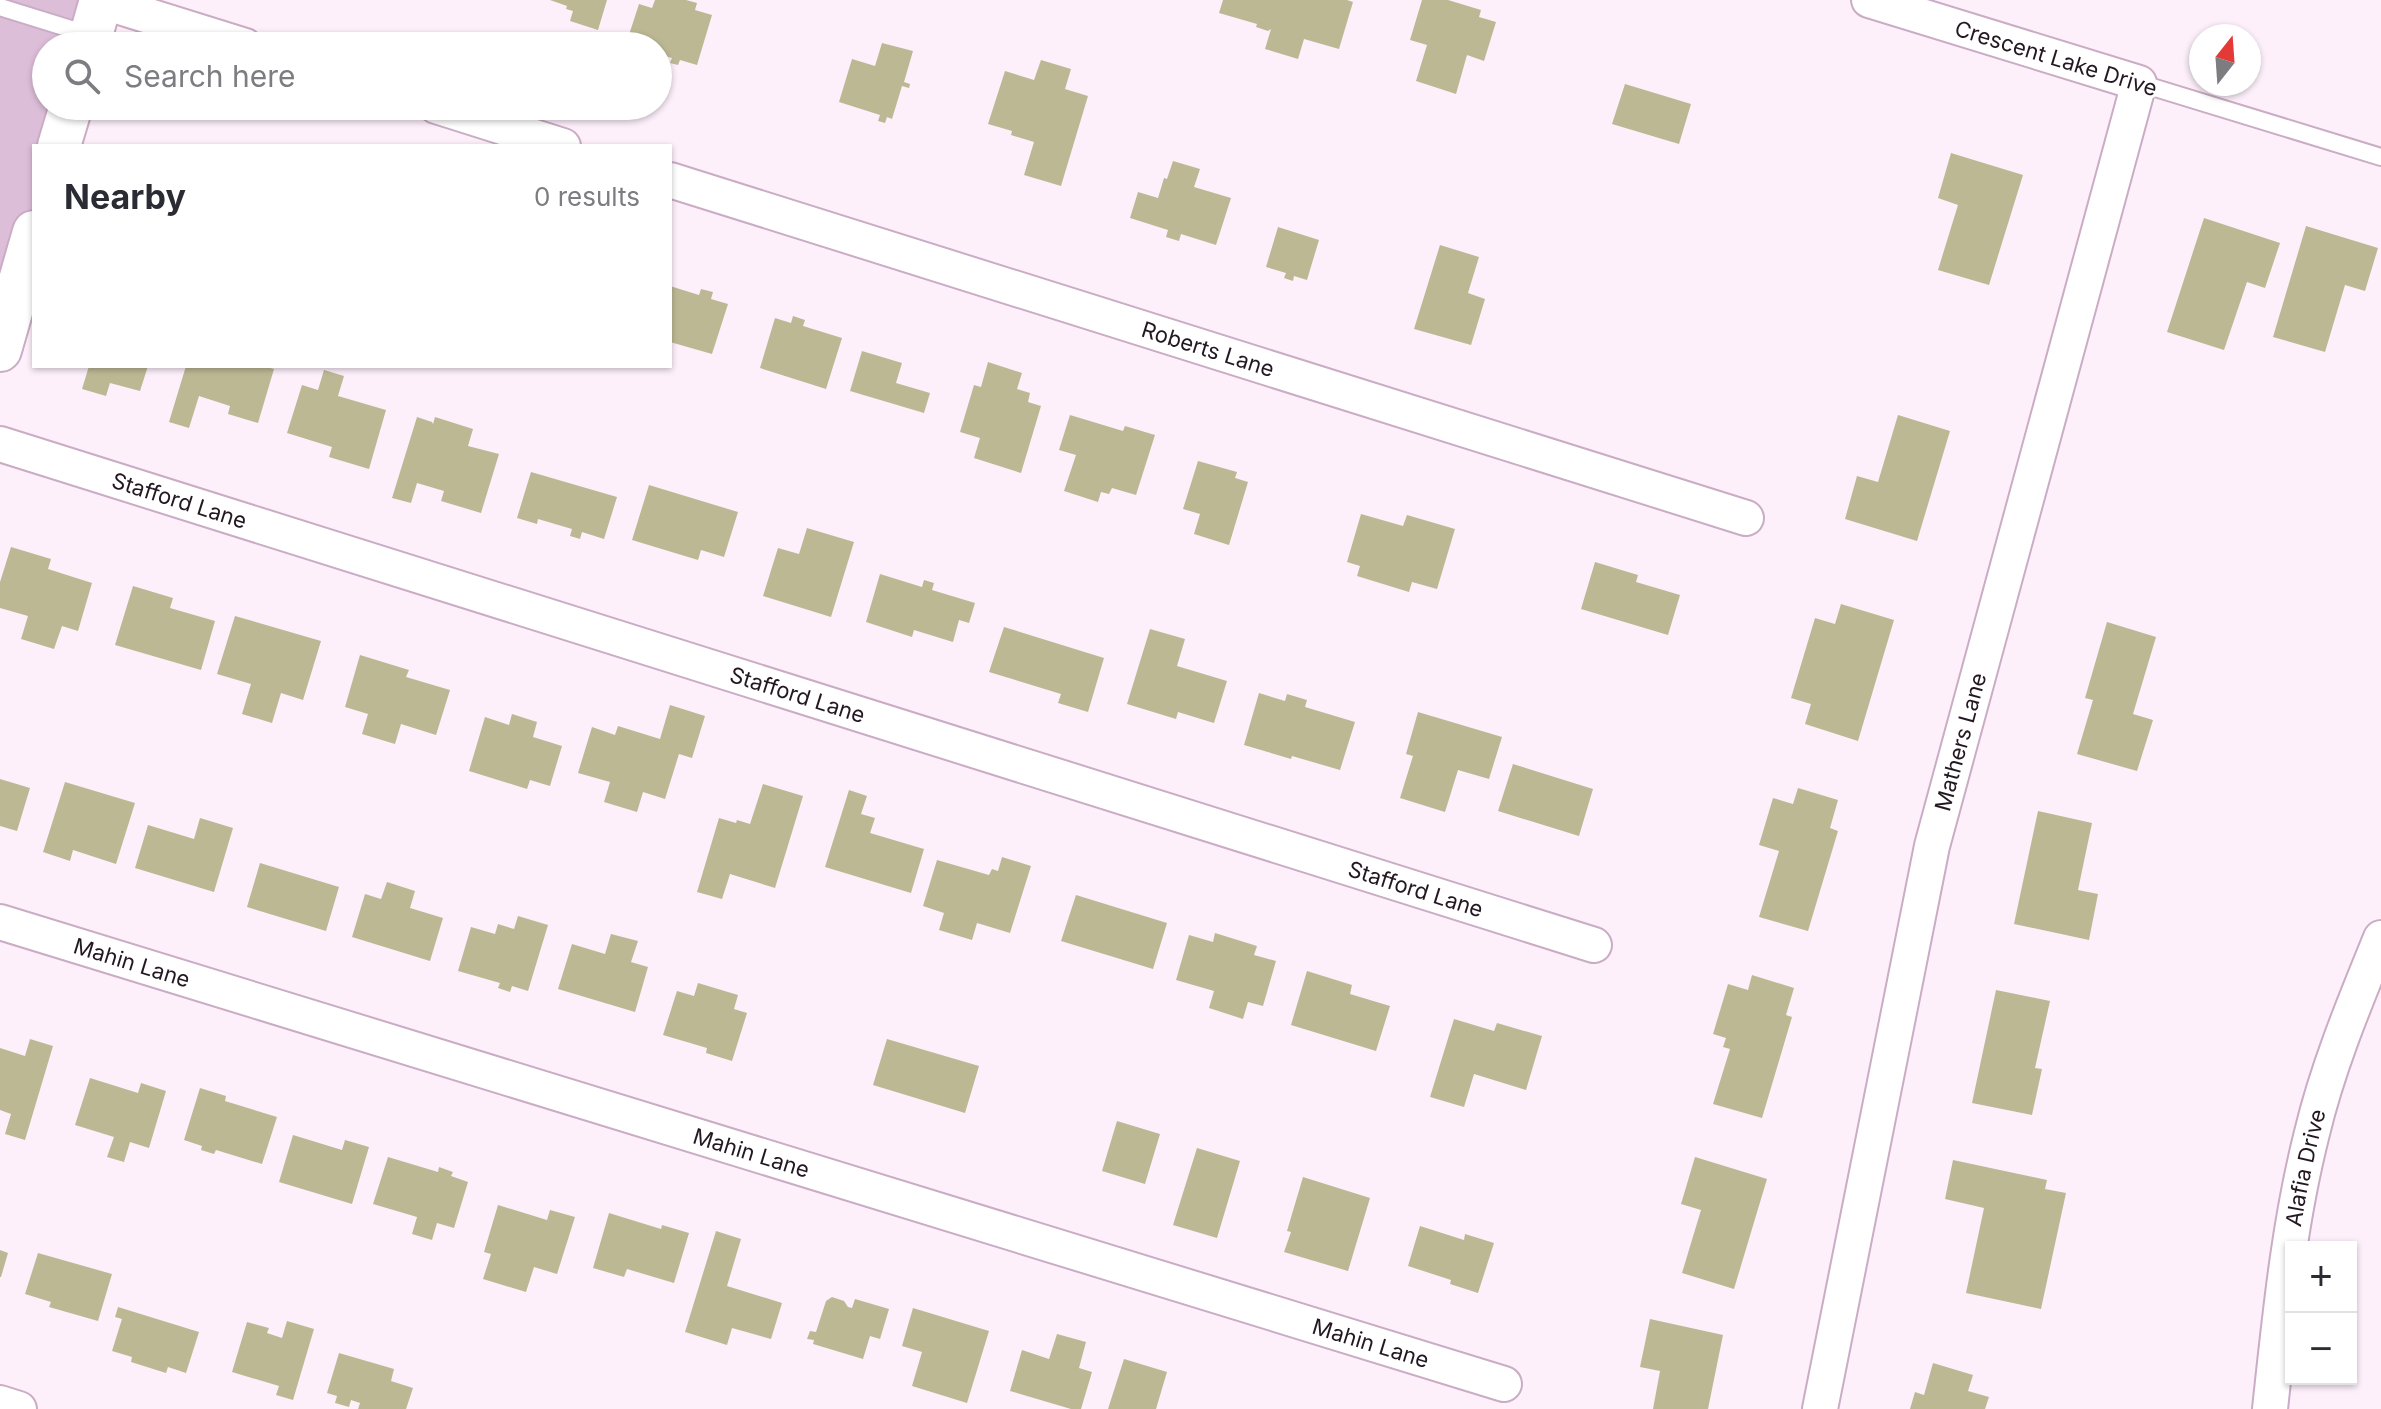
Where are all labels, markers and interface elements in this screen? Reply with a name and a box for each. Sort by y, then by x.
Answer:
street label: Crescent Lake Drive [1952,15,2160,101]
north arrow [2189,24,2261,96]
search box [32,32,672,120]
icon: search [60,54,104,98]
text: Search here [124,58,296,94]
text: Nearby [64,176,186,217]
text: 0 results [534,181,640,212]
street label: Roberts Lane [1139,316,1278,382]
street label: Stafford Lane [109,467,250,534]
street label: Stafford Lane [727,661,868,728]
street label: Mathers Lane [1929,670,1991,814]
street label: Stafford Lane [1345,856,1486,922]
street label: Mahin Lane [71,932,193,993]
street label: Alafia Drive [2280,1106,2331,1228]
street label: Mahin Lane [690,1123,813,1183]
map controls [2285,1241,2357,1385]
button: + [2285,1241,2357,1313]
street label: Mahin Lane [1309,1313,1432,1373]
button: − [2285,1313,2357,1385]

